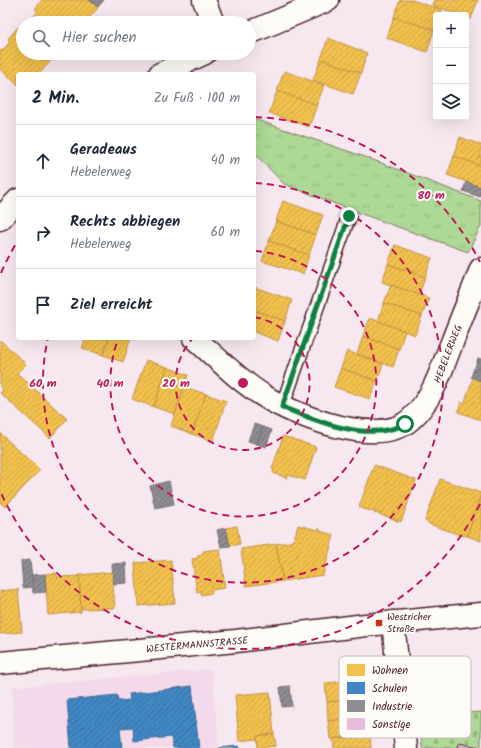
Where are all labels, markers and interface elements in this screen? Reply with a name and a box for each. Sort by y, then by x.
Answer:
map controls [433,12,469,120]
button: + [433,12,469,48]
search box [16,16,256,60]
text: Hier suchen [62,26,136,50]
icon: search [30,27,52,49]
button: − [433,48,469,84]
button: layers [433,84,469,120]
text: 2 Min. [32,85,79,112]
text: Zu Fuß · 100 m [154,88,240,109]
text: Geradeaus [70,138,137,162]
icon: ahead [32,150,54,172]
text: 40 m [211,150,240,171]
text: Hebelerweg [70,162,131,183]
text: 80 m [417,186,445,205]
route end [340,207,358,225]
text: Rechts abbiegen [70,210,180,234]
icon: right [32,222,54,244]
text: 60 m [211,222,240,243]
text: Hebelerweg [70,234,131,255]
text: Ziel erreicht [70,293,153,317]
icon: arrive [32,294,54,316]
street label: HEBELERWEG [429,322,467,386]
text: 60 m [29,374,57,393]
text: 40 m [96,374,124,393]
text: 20 m [162,374,190,393]
centre of rings [236,376,250,390]
route start [396,415,414,433]
place label: Westricher Straße [387,609,431,637]
marker: Westricher Straße [374,618,384,628]
street label: WESTERMANNSTRASSE [145,632,250,657]
legend [339,656,471,738]
text: Wohnen [372,662,408,680]
text: Schulen [372,680,408,698]
text: Industrie [372,698,412,716]
text: Sonstige [372,716,410,734]

